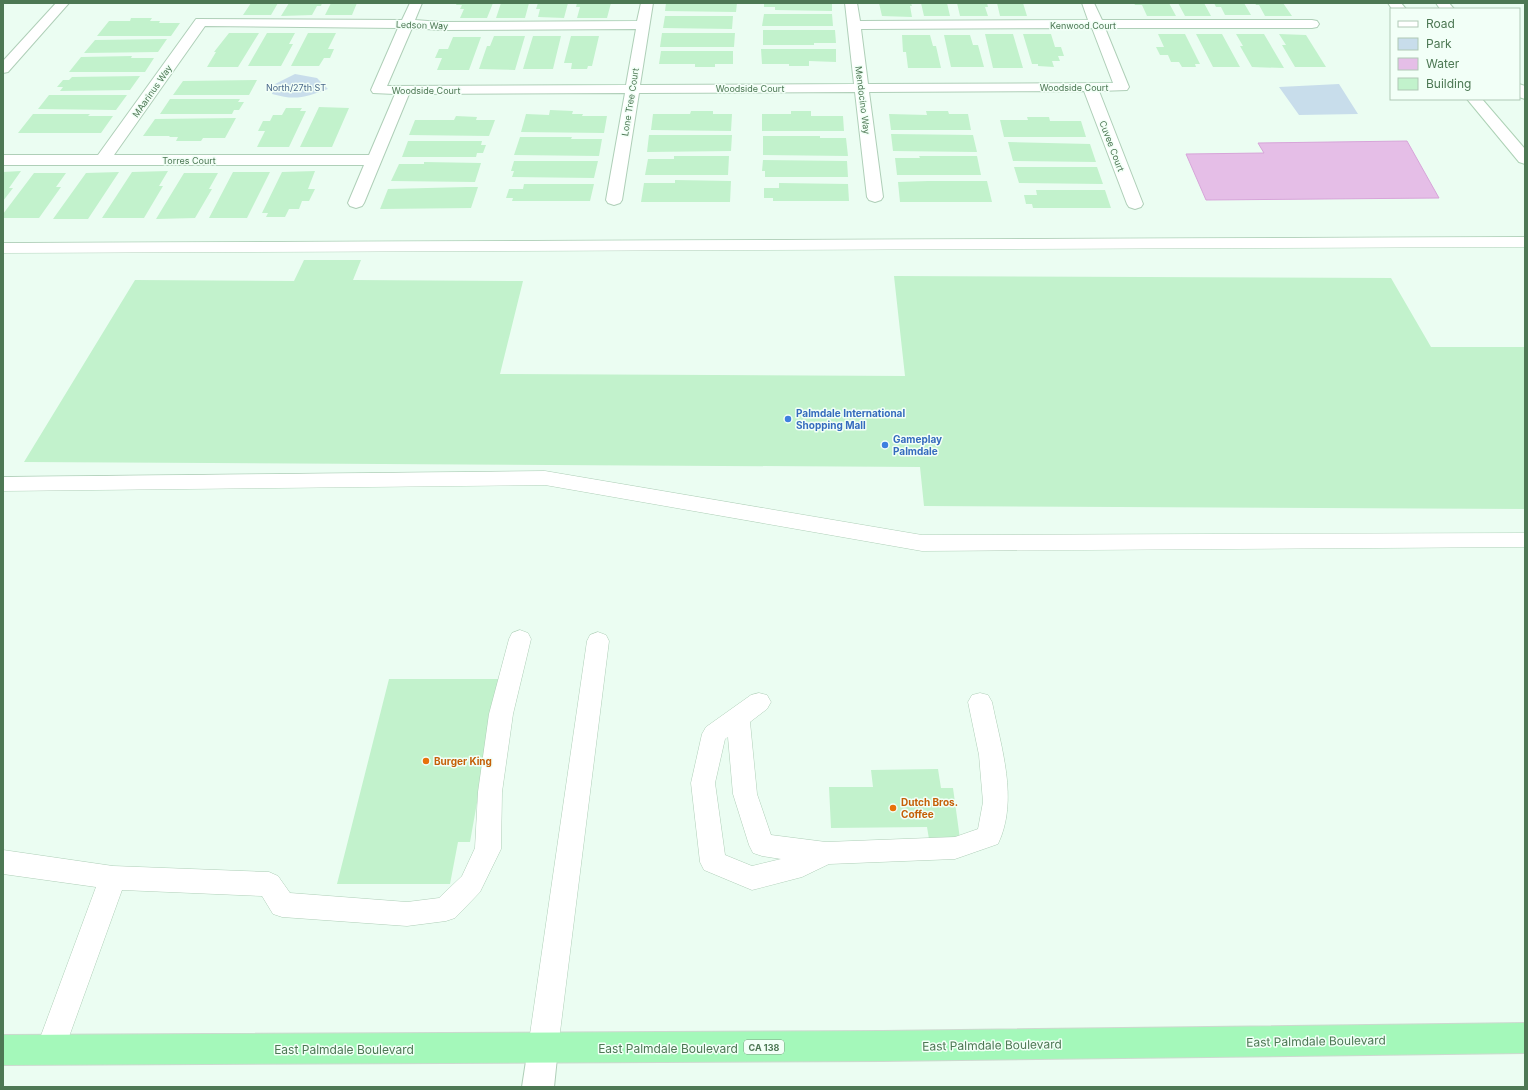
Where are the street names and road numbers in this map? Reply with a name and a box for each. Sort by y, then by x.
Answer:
street label: Ledson Way [396,19,448,31]
street label: Kenwood Court [1050,20,1116,31]
street label: MAarinus Way [130,63,174,119]
street label: Mendocino Way [853,65,873,135]
street label: Lone Tree Court [619,67,641,137]
street label: Woodside Court [1040,82,1108,93]
street label: Woodside Court [716,83,784,94]
street label: Woodside Court [392,85,460,96]
street label: Cuvee Court [1097,119,1127,173]
street label: Torres Court [162,155,216,166]
street label: East Palmdale Boulevard [1246,1032,1386,1050]
street label: East Palmdale Boulevard [922,1036,1062,1054]
road number: CA 138 [744,1040,784,1054]
street label: East Palmdale Boulevard [598,1041,738,1056]
street label: East Palmdale Boulevard [274,1042,414,1057]

